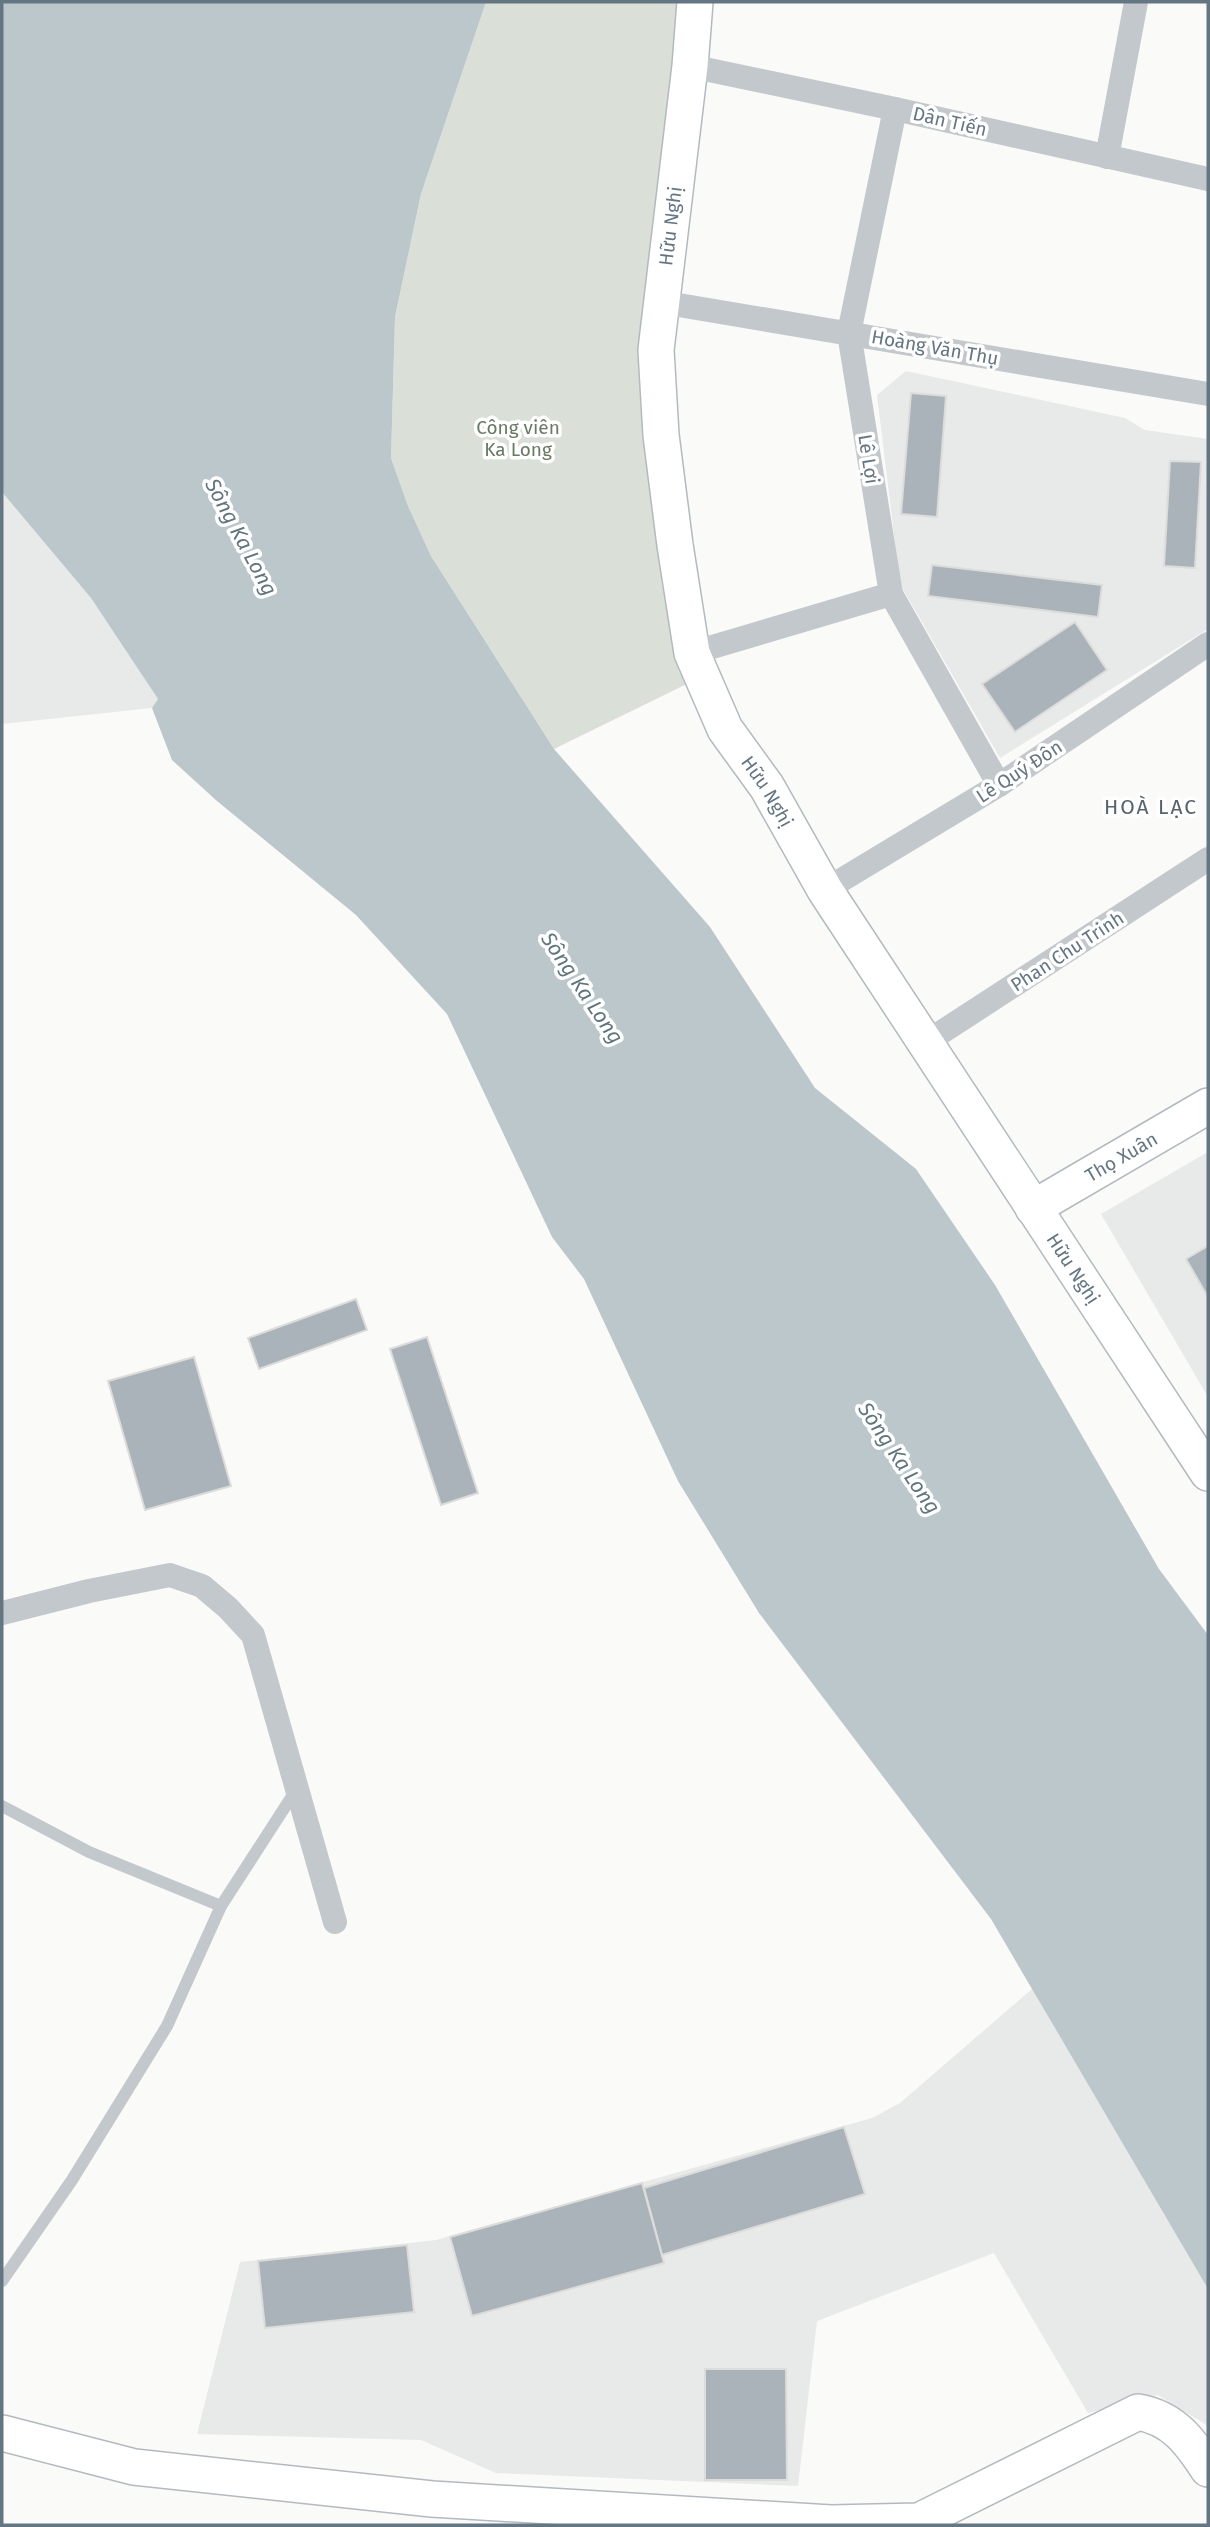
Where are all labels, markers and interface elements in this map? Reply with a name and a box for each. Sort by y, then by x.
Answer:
street label: Dân Tiến [911,102,989,141]
street label: Hữu Nghị [654,185,687,267]
street label: Hoàng Văn Thụ [870,325,1000,370]
park label: Công viên Ka Long [476,416,560,461]
street label: Lê Lợi [853,433,884,486]
water label: Sông Ka Long [199,473,283,600]
street label: Lê Quý Đôn [972,735,1066,808]
street label: Hữu Nghị [736,751,798,831]
district label: HOÀ LẠC [1104,794,1198,820]
street label: Phan Chu Trinh [1006,906,1128,997]
water label: Sông Ka Long [535,926,629,1049]
street label: Thọ Xuân [1081,1127,1162,1187]
street label: Hữu Nghị [1042,1229,1105,1308]
water label: Sông Ka Long [852,1396,946,1519]

